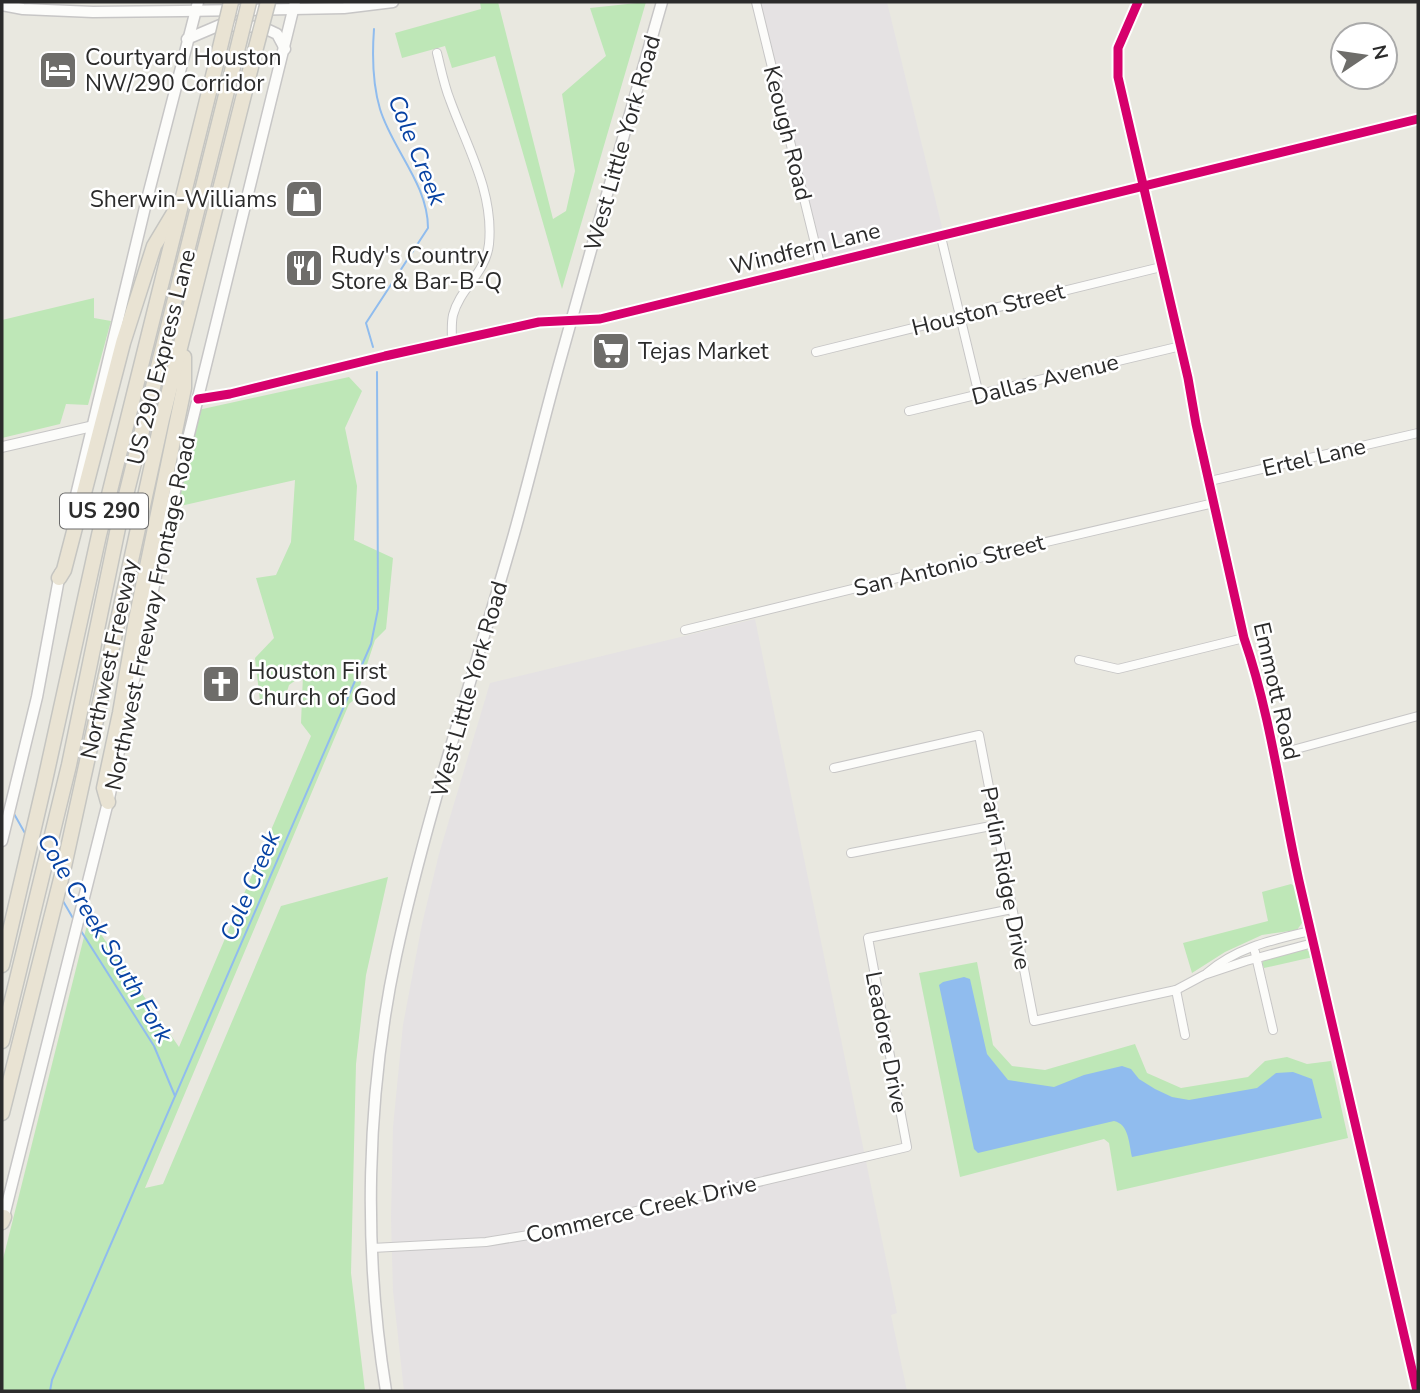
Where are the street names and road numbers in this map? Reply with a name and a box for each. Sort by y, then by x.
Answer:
street label: West Little York Road [577,31,668,255]
street label: Keough Road [756,62,819,204]
street label: Windfern Lane [727,215,884,282]
street label: US 290 Express Lane [120,246,203,468]
street label: Houston Street [908,275,1069,343]
street label: Dallas Avenue [968,346,1122,413]
street label: Ertel Lane [1259,431,1369,484]
street label: Northwest Freeway Frontage Road [99,433,201,793]
road number: US 290 [60,494,148,528]
street label: San Antonio Street [850,527,1049,604]
street label: Northwest Freeway [74,556,144,762]
street label: West Little York Road [424,577,515,801]
street label: Emmott Road [1246,619,1307,763]
street label: Parlin Ridge Drive [973,784,1038,972]
street label: Leadore Drive [858,969,915,1116]
street label: Commerce Creek Drive [523,1168,759,1251]

